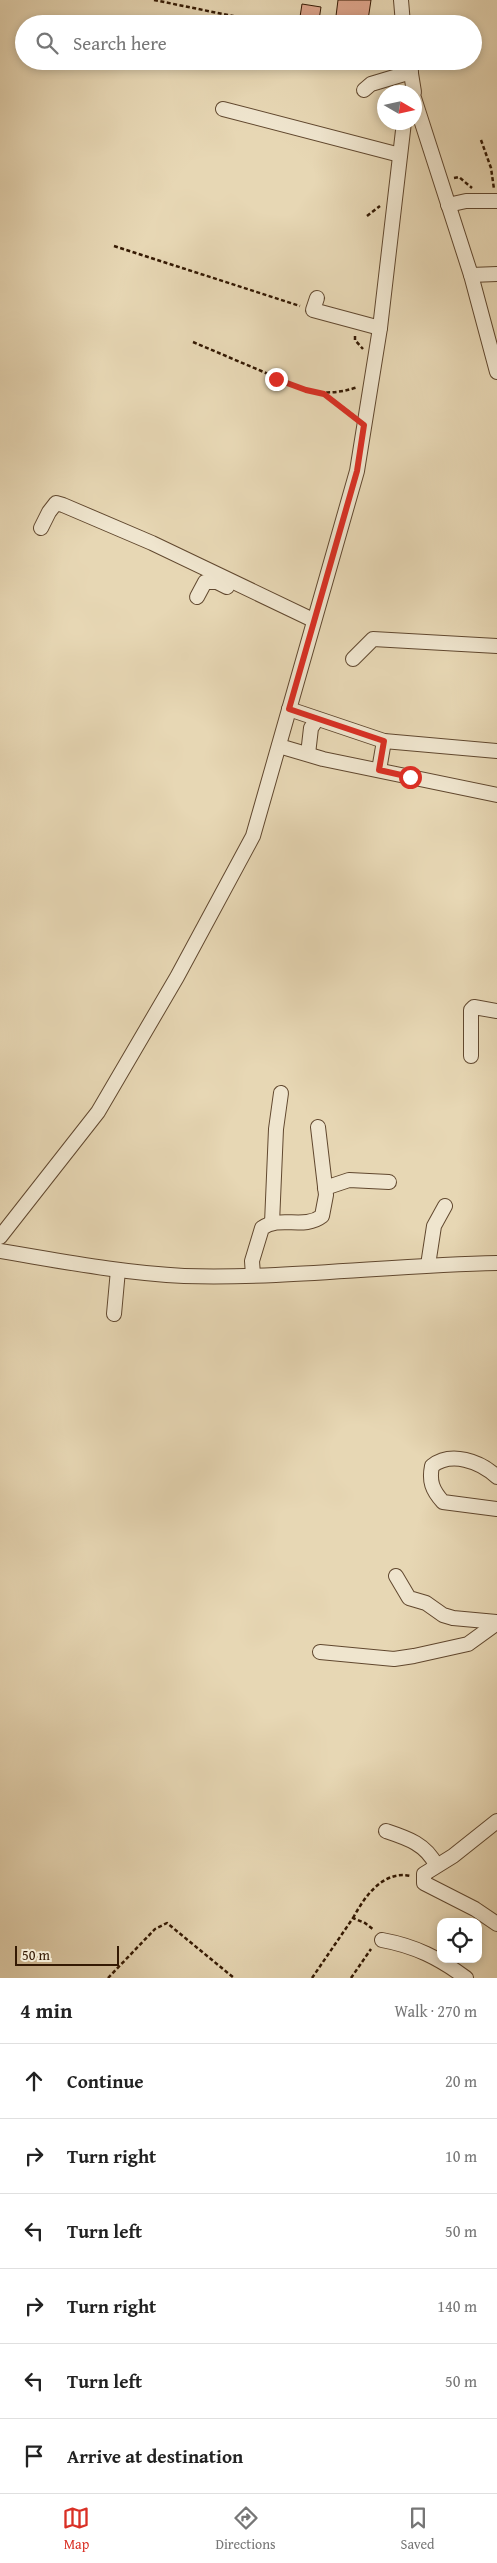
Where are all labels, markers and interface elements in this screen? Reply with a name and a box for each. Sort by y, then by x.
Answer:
search box [15,15,482,70]
icon: search [33,29,61,57]
text: Search here [73,29,167,57]
north arrow [377,85,422,130]
route end [265,368,288,391]
route start [399,766,422,789]
map controls [437,1918,482,1963]
button: locate [437,1918,482,1963]
scale bar [15,1943,119,1966]
text: 50 m [22,1945,50,1965]
text: 4 min [20,1995,72,2026]
text: Walk · 270 m [394,1999,477,2023]
icon: ahead [20,2067,48,2095]
text: Continue [67,2067,144,2095]
text: 20 m [445,2069,477,2093]
icon: right [20,2142,48,2170]
text: Turn right [67,2142,156,2170]
text: 10 m [445,2144,477,2168]
icon: left [20,2217,48,2245]
text: Turn left [67,2217,142,2245]
text: 50 m [445,2219,477,2243]
icon: right [20,2292,48,2320]
text: Turn right [67,2292,156,2320]
text: 140 m [437,2294,477,2318]
icon: left [20,2367,48,2395]
text: Turn left [67,2367,142,2395]
text: 50 m [445,2369,477,2393]
icon: arrive [20,2442,48,2470]
text: Arrive at destination [67,2442,243,2470]
tab: Map [62,2504,90,2554]
tab: Directions [215,2504,276,2554]
tab: Saved [401,2504,435,2554]

